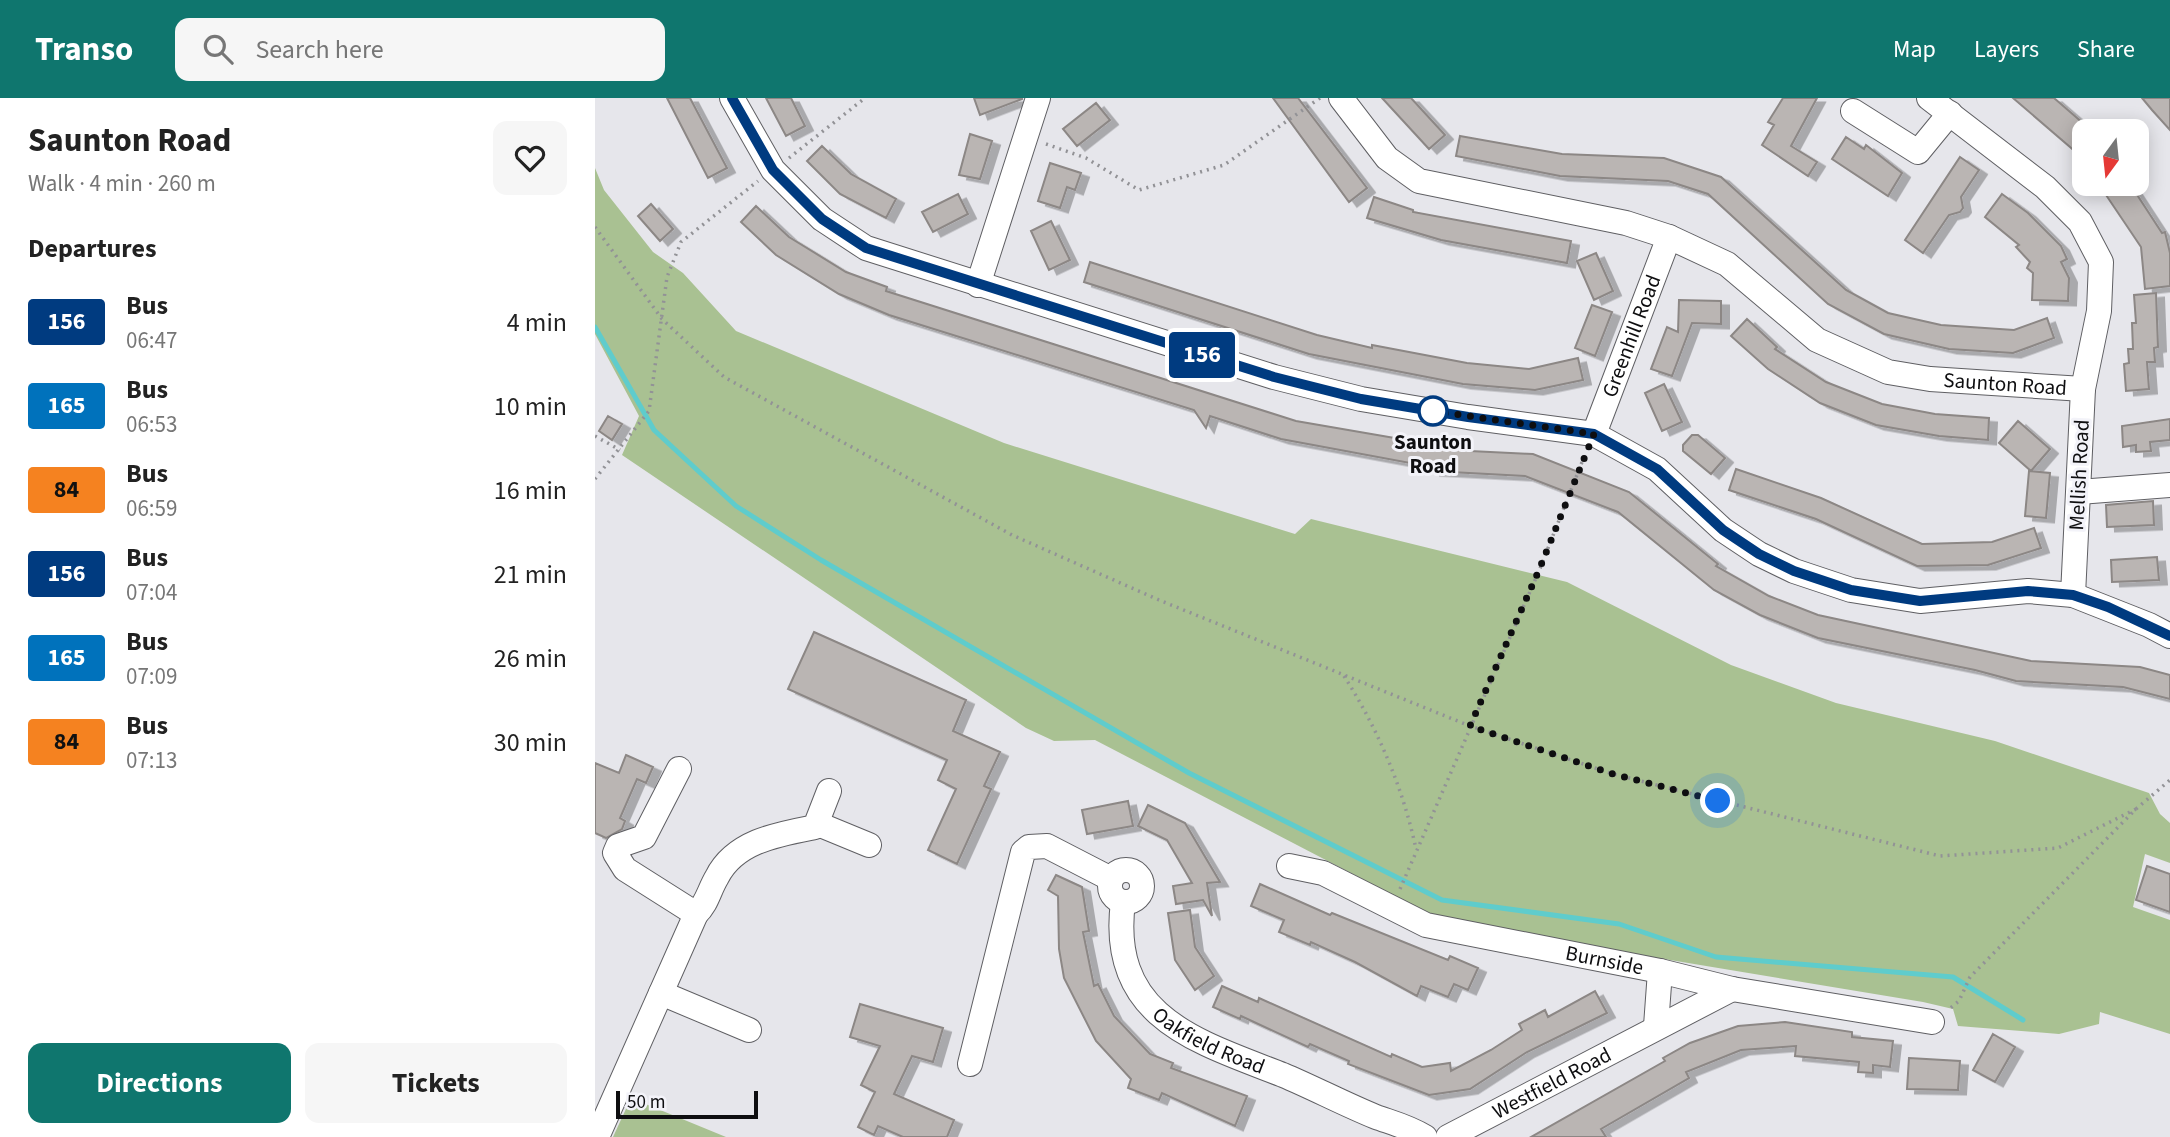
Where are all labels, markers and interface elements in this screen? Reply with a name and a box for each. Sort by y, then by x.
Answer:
search box [175,18,665,81]
text: Transo [35,26,133,73]
icon: search [199,30,237,68]
text: Search here [255,31,384,68]
text: Map [1893,32,1936,67]
text: Layers [1974,32,2039,67]
text: Share [2077,32,2135,67]
text: Saunton Road [28,117,231,164]
north arrow [2072,119,2149,196]
map controls [2072,119,2149,196]
button: heart [493,121,567,195]
text: Walk · 4 min · 260 m [28,167,216,200]
text: Departures [28,230,156,267]
street label: Greenhill Road [1594,270,1668,401]
text: Bus [126,287,168,324]
text: 156 [47,304,86,339]
text: 4 min [507,304,567,341]
text: 06:47 [126,324,177,357]
line badge: 156 [1162,332,1242,378]
text: 156 [1183,337,1221,372]
street label: Saunton Road [1942,365,2068,403]
text: Bus [126,371,168,408]
text: 165 [47,388,86,423]
text: 10 min [494,388,567,425]
marker: Saunton Road [1418,396,1448,426]
text: 06:53 [126,408,177,441]
street label: Mellish Road [2061,419,2097,531]
place label: Saunton Road [1394,427,1472,481]
text: Bus [126,455,168,492]
text: 84 [54,472,79,507]
text: 16 min [494,472,567,509]
text: 06:59 [126,492,177,525]
text: Bus [126,539,168,576]
text: 156 [47,556,86,591]
text: 21 min [494,556,567,593]
text: 07:04 [126,576,177,609]
text: Bus [126,623,168,660]
text: 165 [47,640,86,675]
text: 26 min [494,640,567,677]
text: 07:09 [126,660,177,693]
text: Bus [126,707,168,744]
text: 84 [54,724,79,759]
text: 30 min [494,724,567,761]
text: 07:13 [126,744,177,777]
your location [1700,783,1735,818]
street label: Burnside [1563,938,1646,982]
street label: Oakfield Road [1146,1000,1269,1082]
street label: Westfield Road [1487,1040,1616,1126]
button: Directions [28,1043,291,1123]
button: Tickets [305,1043,567,1123]
scale bar [616,1088,758,1120]
text: 50 m [627,1089,665,1116]

